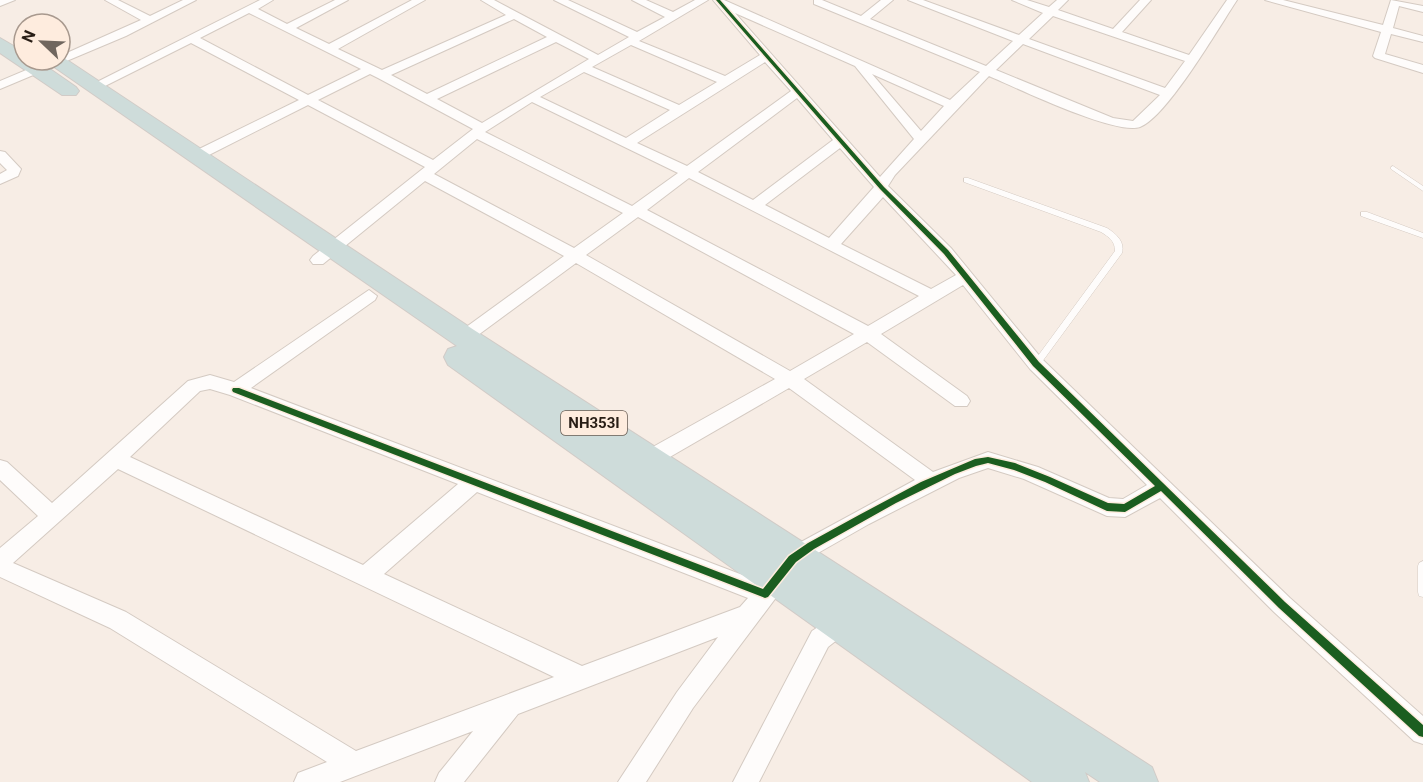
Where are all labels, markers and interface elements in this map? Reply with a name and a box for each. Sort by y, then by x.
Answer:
north arrow [12,12,72,72]
text: N [18,27,40,45]
road number: NH353I [561,411,627,435]

